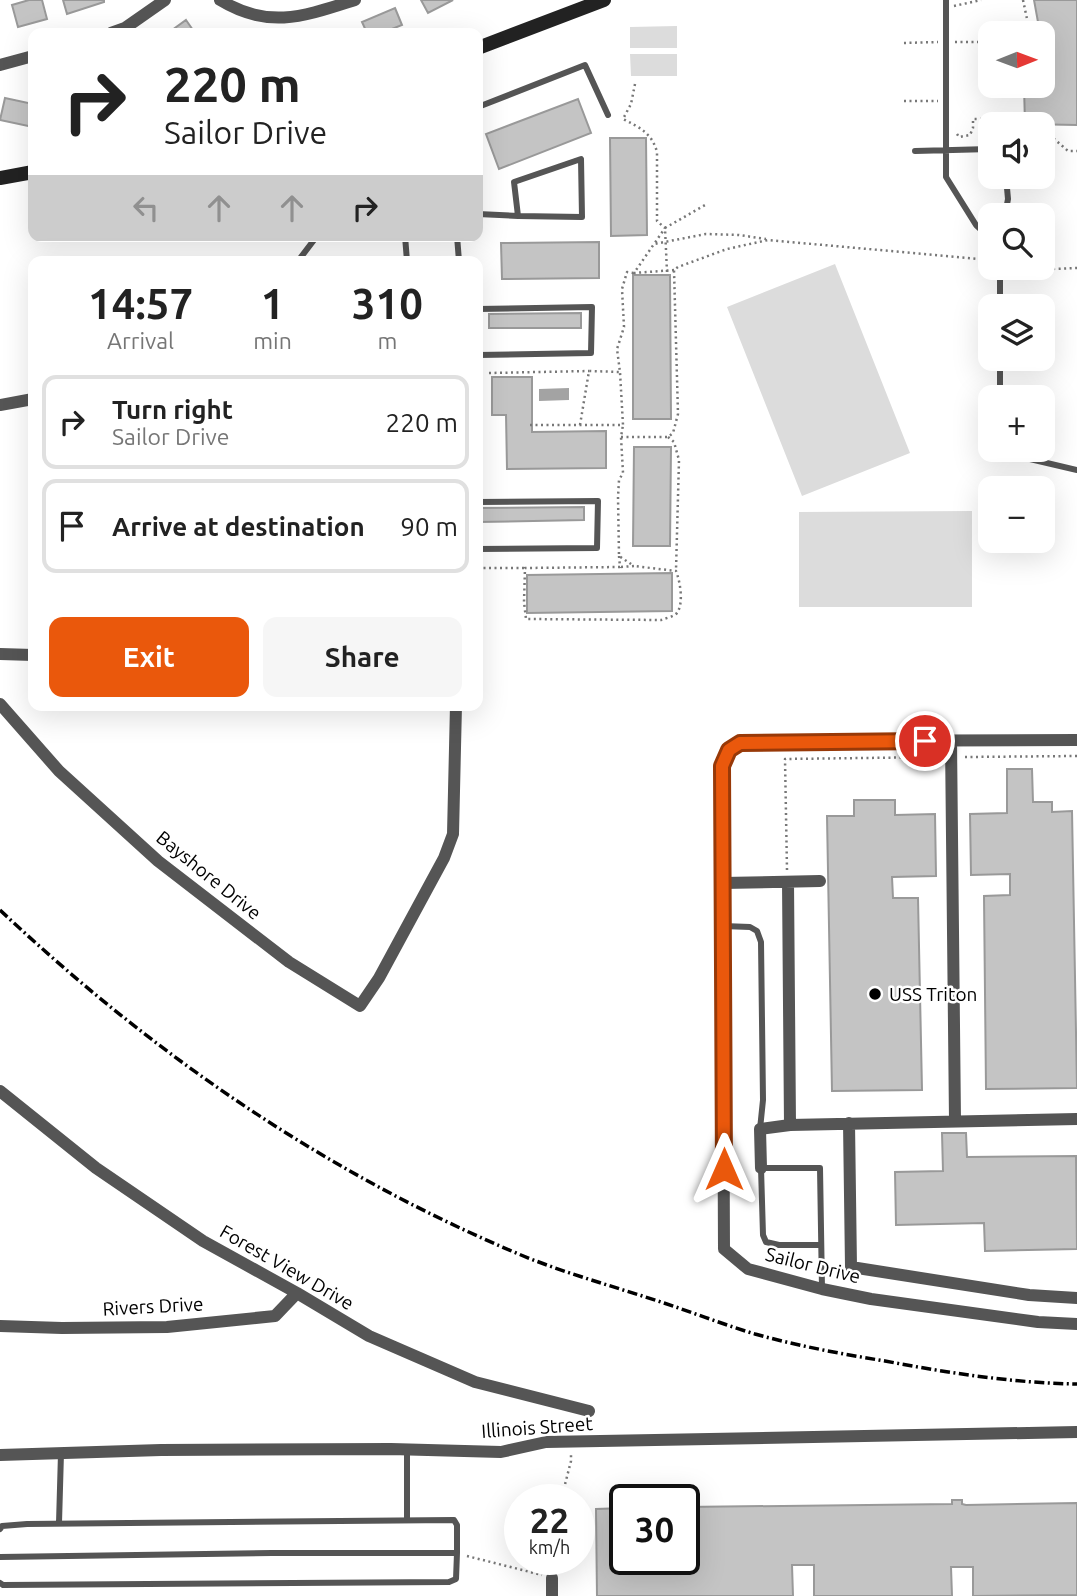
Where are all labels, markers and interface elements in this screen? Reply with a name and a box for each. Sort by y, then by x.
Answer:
north arrow [978,21,1055,98]
map controls [978,21,1055,553]
icon: right [49,56,140,147]
text: 220 m [164,56,301,111]
button: sound [978,112,1055,189]
text: Sailor Drive [164,114,327,150]
icon: left [127,189,165,227]
icon: ahead [200,189,238,227]
icon: ahead [273,189,311,227]
icon: right [346,189,384,227]
button: search [978,203,1055,280]
text: 14:57 [88,280,193,327]
text: 1 [261,280,284,327]
text: 310 [352,280,423,327]
button: layers [978,294,1055,371]
text: Arrival [107,328,174,353]
text: min [253,328,292,353]
text: m [377,328,397,353]
button: + [978,385,1055,462]
text: Turn right [112,395,233,424]
icon: right [53,403,91,441]
text: 220 m [386,408,458,437]
text: Sailor Drive [112,424,229,449]
button: − [978,476,1055,553]
icon: arrive [53,507,91,545]
text: Arrive at destination [112,512,365,541]
text: 90 m [400,512,458,541]
button: Exit [49,617,249,697]
button: Share [263,617,462,697]
pin [895,711,955,771]
icon: arrive [906,722,944,760]
street label: Bayshore Drive [152,826,266,924]
place label: USS Triton [889,983,977,1005]
marker: USS Triton [867,986,883,1002]
position arrow [687,1132,761,1206]
street label: Forest View Drive [216,1220,358,1314]
street label: Sailor Drive [763,1243,863,1287]
street label: Rivers Drive [102,1292,204,1320]
street label: Illinois Street [481,1412,594,1442]
speed limit sign: 30 [609,1484,700,1575]
text: 22 [530,1500,569,1540]
text: km/h [529,1537,570,1557]

